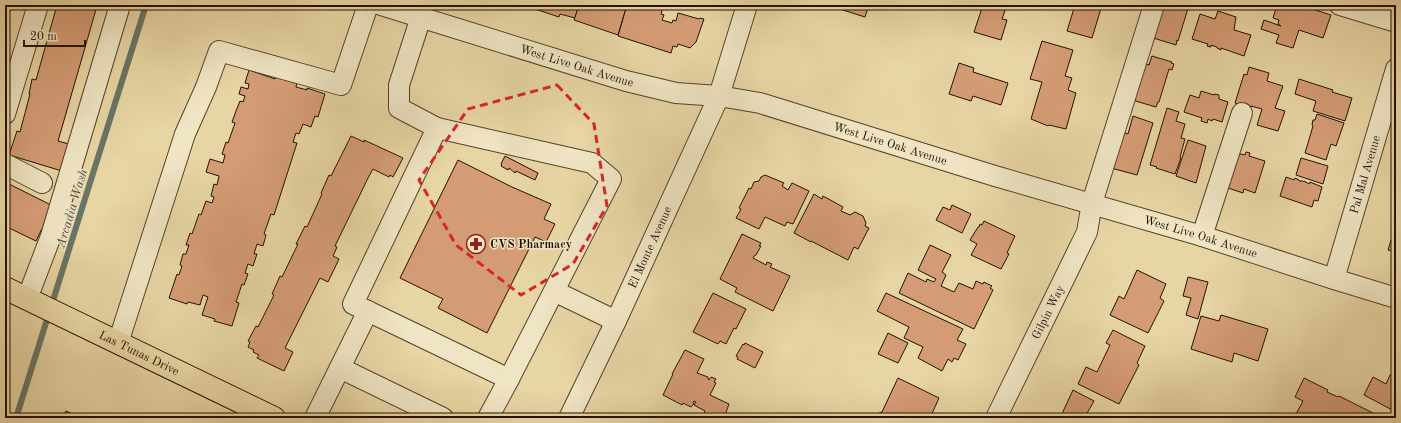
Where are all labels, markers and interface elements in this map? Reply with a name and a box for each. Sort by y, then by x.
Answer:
scale bar [24,22,85,48]
text: 20 m [30,31,57,43]
street label: West Live Oak Avenue [518,43,635,90]
street label: West Live Oak Avenue [832,121,949,168]
street label: Pal Mal Avenue [1349,134,1383,215]
water label: Arcadia Wash [54,167,91,250]
street label: El Monte Avenue [627,204,675,290]
street label: West Live Oak Avenue [1142,214,1259,261]
pharmacy icon: CVS Pharmacy [465,233,487,255]
place label: CVS Pharmacy [490,239,572,251]
street label: Gilpin Way [1031,283,1067,341]
street label: Las Tunas Drive [97,329,181,378]

